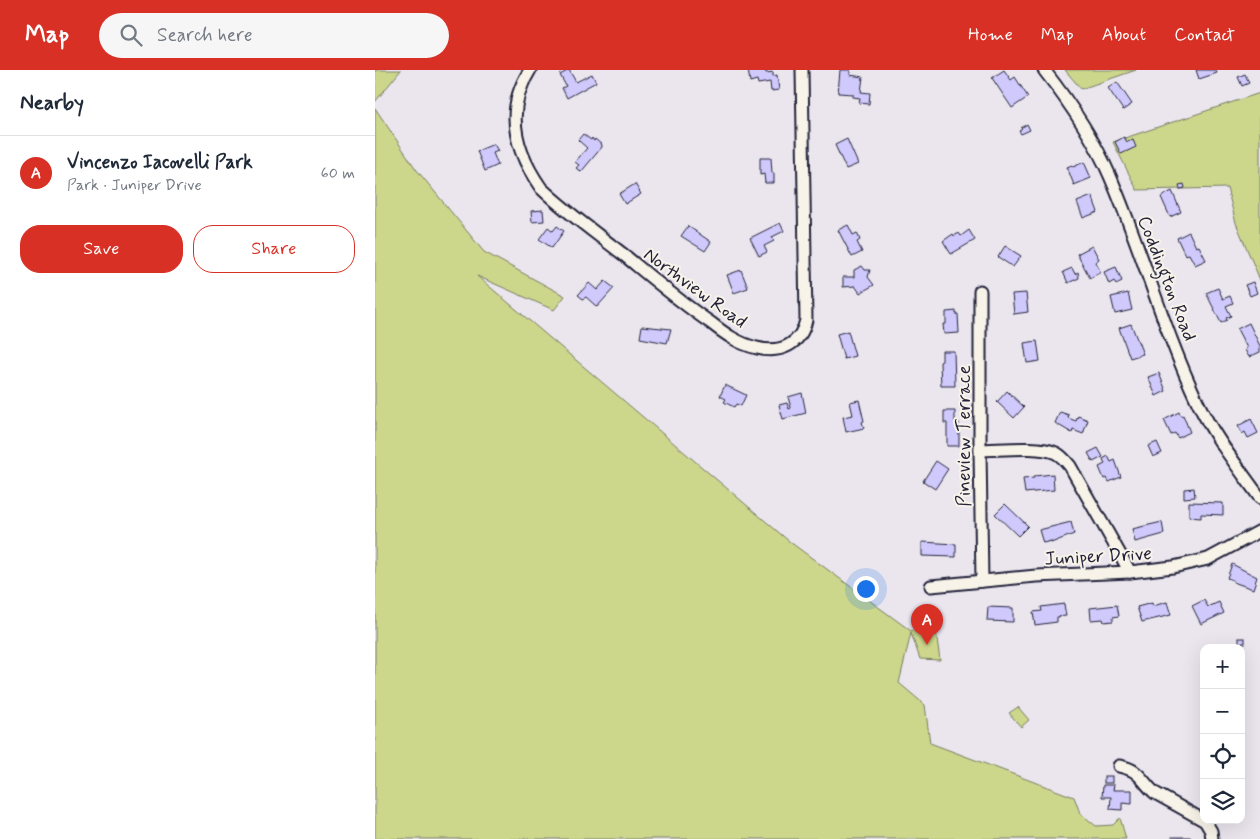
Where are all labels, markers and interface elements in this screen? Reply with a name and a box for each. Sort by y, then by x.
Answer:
search box [99,13,449,58]
text: Map [25,20,69,51]
icon: search [117,21,145,49]
text: Search here [157,23,253,48]
text: Home [968,23,1013,47]
text: Map [1041,23,1074,47]
text: About [1102,23,1146,47]
text: Contact [1174,23,1235,47]
text: Nearby [20,89,84,117]
text: Vincenzo Iacovelli Park [67,150,253,175]
text: A [31,163,41,184]
text: 60 m [321,163,355,184]
text: Park · Juniper Drive [67,175,202,196]
street label: Coddington Road [1128,212,1202,346]
button: Save [20,225,183,273]
button: Share [193,225,355,273]
street label: Northview Road [638,242,752,334]
street label: Pineview Terrace [952,365,977,507]
street label: Juniper Drive [1044,541,1152,572]
your location [853,576,879,602]
pin: A [911,604,943,645]
map controls [1200,644,1245,824]
button: + [1200,644,1245,689]
button: − [1200,689,1245,734]
button: locate [1200,734,1245,779]
button: layers [1200,779,1245,824]

